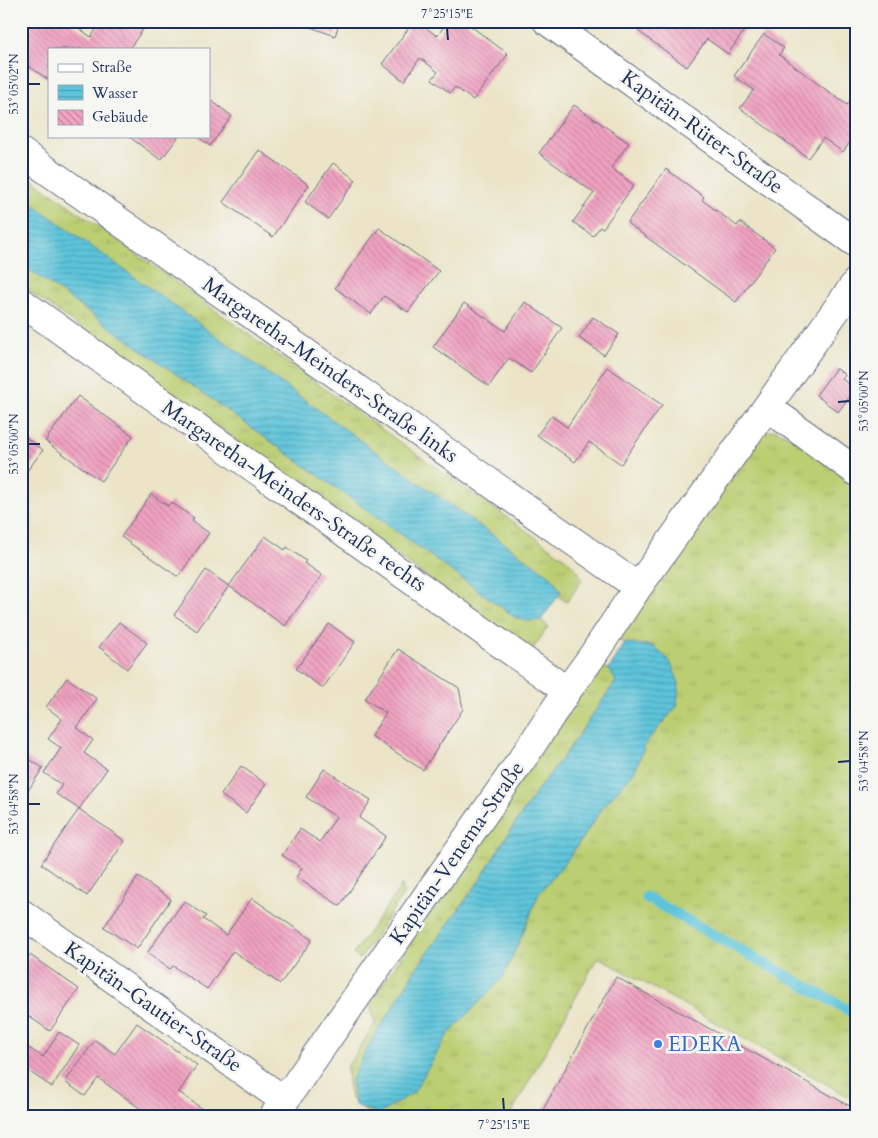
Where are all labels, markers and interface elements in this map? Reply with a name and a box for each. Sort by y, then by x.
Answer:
text: 7°25'15"E [421,6,473,22]
legend [48,48,210,138]
text: 53°05'02"N [6,53,22,114]
text: Straße [92,57,132,77]
street label: Kapitän-Rüter-Straße [615,63,789,201]
text: Wasser [91,83,138,103]
text: Gebäude [92,107,149,127]
street label: Margaretha-Meinders-Straße links [196,270,464,470]
text: 53°05'00"N [856,370,872,431]
street label: Margaretha-Meinders-Straße rechts [156,393,432,599]
text: 53°05'00"N [6,413,22,474]
text: 53°04'58"N [856,730,872,791]
street label: Kapitän-Venema-Straße [383,756,531,950]
text: 53°04'58"N [6,773,22,834]
street label: Kapitän-Gautier-Straße [58,935,248,1079]
place label: EDEKA [668,1030,742,1059]
marker: EDEKA [652,1038,664,1050]
text: 7°25'15"E [478,1117,530,1133]

